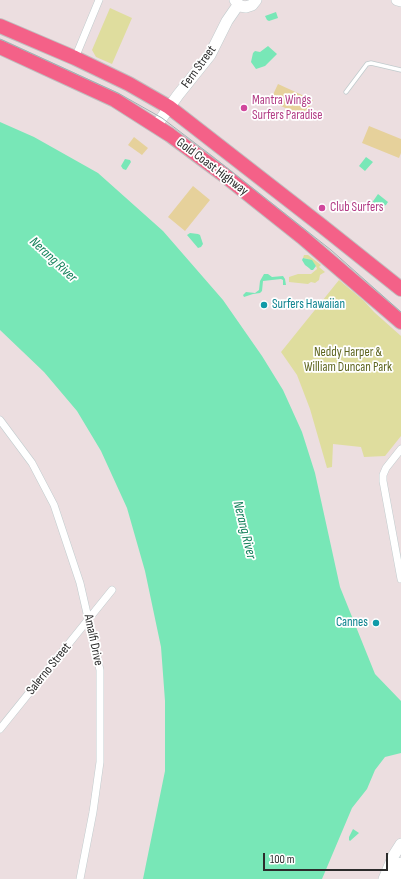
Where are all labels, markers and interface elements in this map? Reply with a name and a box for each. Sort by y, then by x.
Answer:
street label: Fern Street [178,43,220,91]
place label: Mantra Wings Surfers Paradise [252,93,322,124]
marker: Mantra Wings Surfers Paradise [239,103,249,113]
street label: Gold Coast Highway [173,135,251,199]
place label: Club Surfers [330,200,383,216]
marker: Club Surfers [317,203,327,213]
water label: Nerang River [26,234,80,286]
place label: Surfers Hawaiian [272,297,345,313]
marker: Surfers Hawaiian [259,300,269,310]
park label: Neddy Harper & William Duncan Park [304,345,392,376]
water label: Nerang River [229,499,259,561]
street label: Amalfi Drive [80,613,106,667]
place label: Cannes [336,615,368,631]
marker: Cannes [371,618,381,628]
street label: Salerno Street [23,640,75,698]
scale bar [265,845,390,871]
text: 100 m [270,852,295,867]

